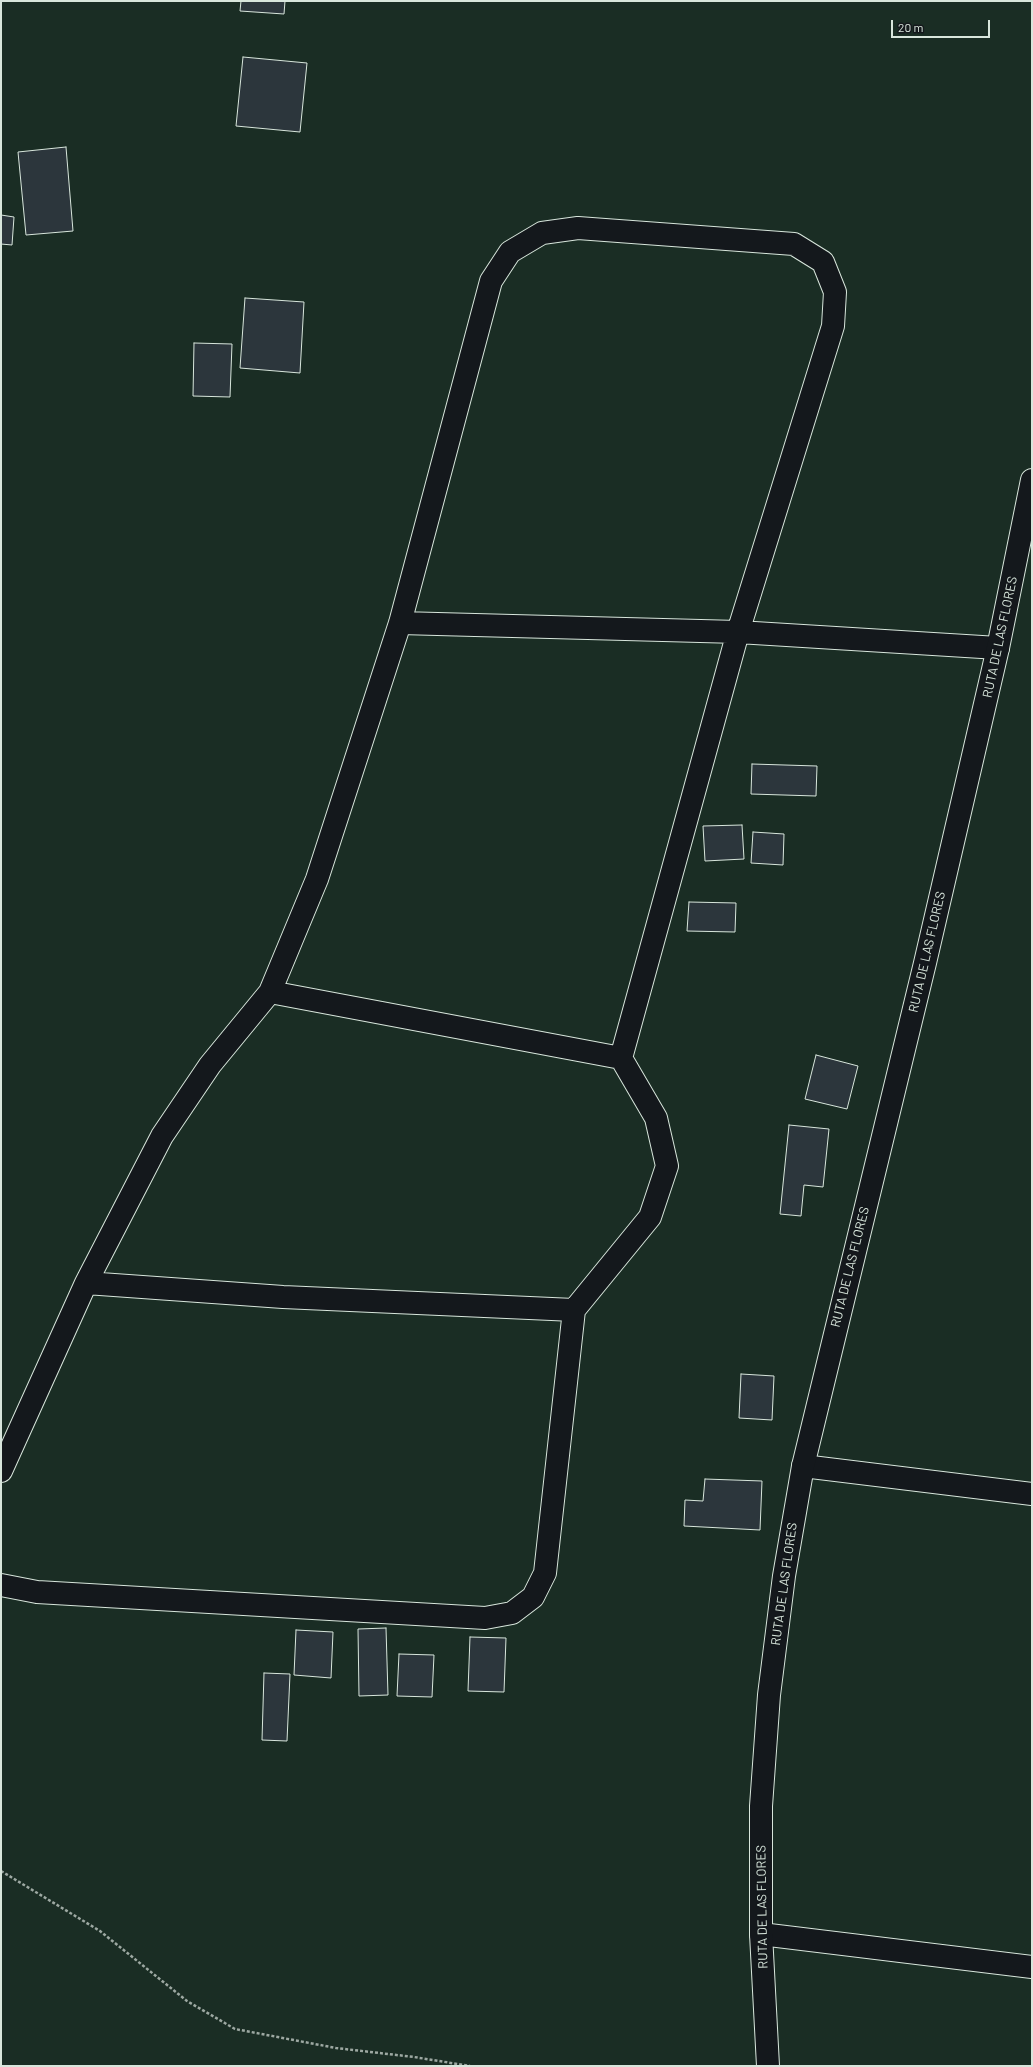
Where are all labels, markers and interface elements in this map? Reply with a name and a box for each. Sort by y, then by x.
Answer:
scale bar [893,12,992,38]
text: 20 m [898,20,924,34]
street label: RUTA DE LAS FLORES [979,575,1021,699]
street label: RUTA DE LAS FLORES [905,890,949,1014]
street label: RUTA DE LAS FLORES [827,1205,873,1329]
street label: RUTA DE LAS FLORES [768,1522,800,1646]
street label: RUTA DE LAS FLORES [753,1845,771,1969]

